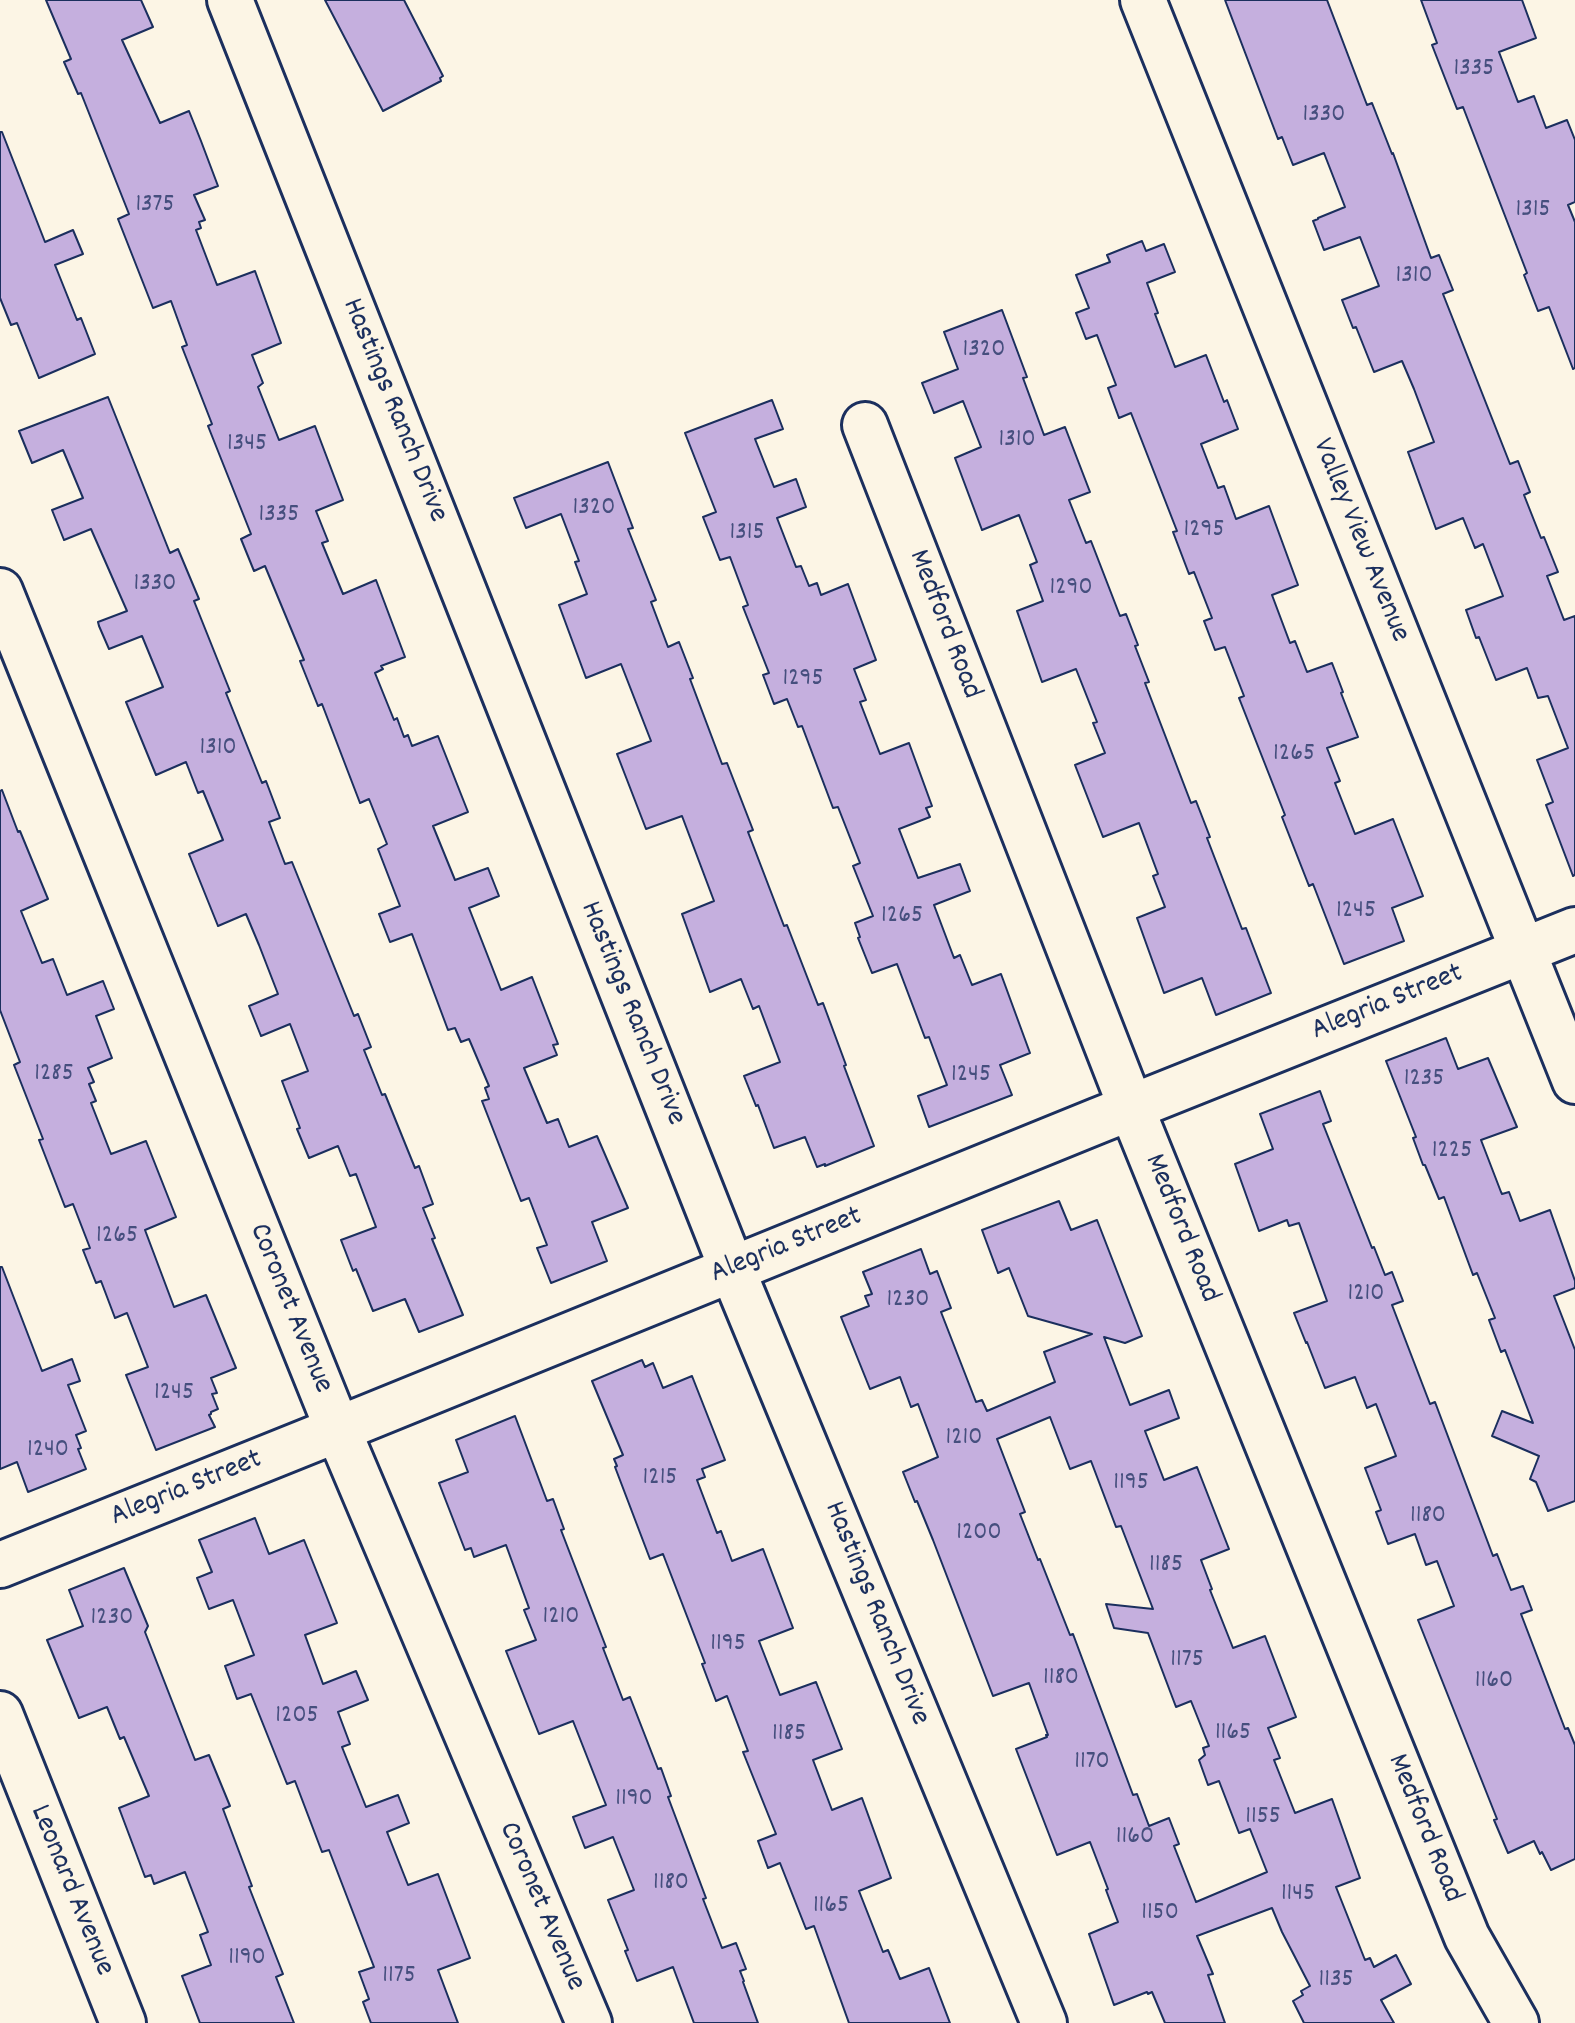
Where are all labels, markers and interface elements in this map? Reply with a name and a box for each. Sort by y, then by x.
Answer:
house number: 1335 [1454,54,1494,86]
house number: 1330 [1303,100,1345,132]
house number: 1375 [135,190,175,222]
house number: 1315 [1516,195,1550,227]
house number: 1310 [1395,261,1433,293]
street label: Hastings Ranch Drive [332,294,454,528]
house number: 1320 [963,335,1005,367]
house number: 1310 [998,425,1036,457]
house number: 1345 [227,429,267,461]
street label: Valley View Avenue [1302,434,1416,648]
house number: 1320 [573,493,615,525]
house number: 1335 [259,500,299,532]
house number: 1295 [1183,515,1225,547]
house number: 1315 [730,518,764,550]
street label: Medford Road [898,545,988,705]
house number: 1330 [134,569,176,601]
house number: 1290 [1049,573,1093,605]
house number: 1295 [782,664,824,696]
house number: 1310 [199,733,237,765]
house number: 1265 [1273,739,1315,771]
house number: 1245 [1336,896,1376,928]
street label: Hastings Ranch Drive [570,897,692,1131]
house number: 1265 [881,901,923,933]
street label: Alegria Street [1307,957,1469,1051]
house number: 1285 [34,1059,74,1091]
house number: 1245 [951,1060,991,1092]
house number: 1235 [1404,1064,1444,1096]
house number: 1225 [1432,1136,1472,1168]
street label: Medford Road [1134,1150,1226,1308]
street label: Alegria Street [706,1200,868,1294]
street label: Coronet Avenue [239,1219,339,1399]
house number: 1265 [96,1221,138,1253]
house number: 1210 [1348,1279,1384,1311]
house number: 1230 [887,1285,929,1317]
house number: 1245 [154,1378,194,1410]
house number: 1210 [946,1423,982,1455]
house number: 1240 [27,1435,69,1467]
street label: Alegria Street [106,1443,268,1537]
house number: 1215 [643,1463,677,1495]
house number: 1195 [1113,1468,1149,1500]
street label: Hastings Ranch Drive [814,1497,936,1731]
house number: 1180 [1410,1501,1446,1533]
house number: 1200 [956,1518,1002,1550]
house number: 1185 [1149,1550,1183,1582]
house number: 1210 [543,1602,579,1634]
house number: 1230 [91,1603,133,1635]
house number: 1195 [710,1629,746,1661]
house number: 1175 [1170,1645,1204,1677]
house number: 1180 [1043,1663,1079,1695]
house number: 1160 [1475,1666,1513,1698]
house number: 1205 [275,1701,319,1733]
house number: 1165 [1215,1718,1251,1750]
house number: 1185 [772,1719,806,1751]
house number: 1170 [1074,1747,1110,1779]
street label: Medford Road [1377,1750,1469,1908]
house number: 1190 [615,1784,653,1816]
street label: Leonard Avenue [19,1800,121,1982]
house number: 1155 [1245,1802,1281,1834]
street label: Coronet Avenue [488,1817,592,1997]
house number: 1160 [1116,1822,1154,1854]
house number: 1180 [653,1868,689,1900]
house number: 1145 [1281,1879,1315,1911]
house number: 1165 [813,1891,849,1923]
house number: 1150 [1141,1898,1179,1930]
house number: 1190 [228,1943,266,1975]
house number: 1175 [382,1961,416,1993]
house number: 1135 [1319,1965,1353,1997]

